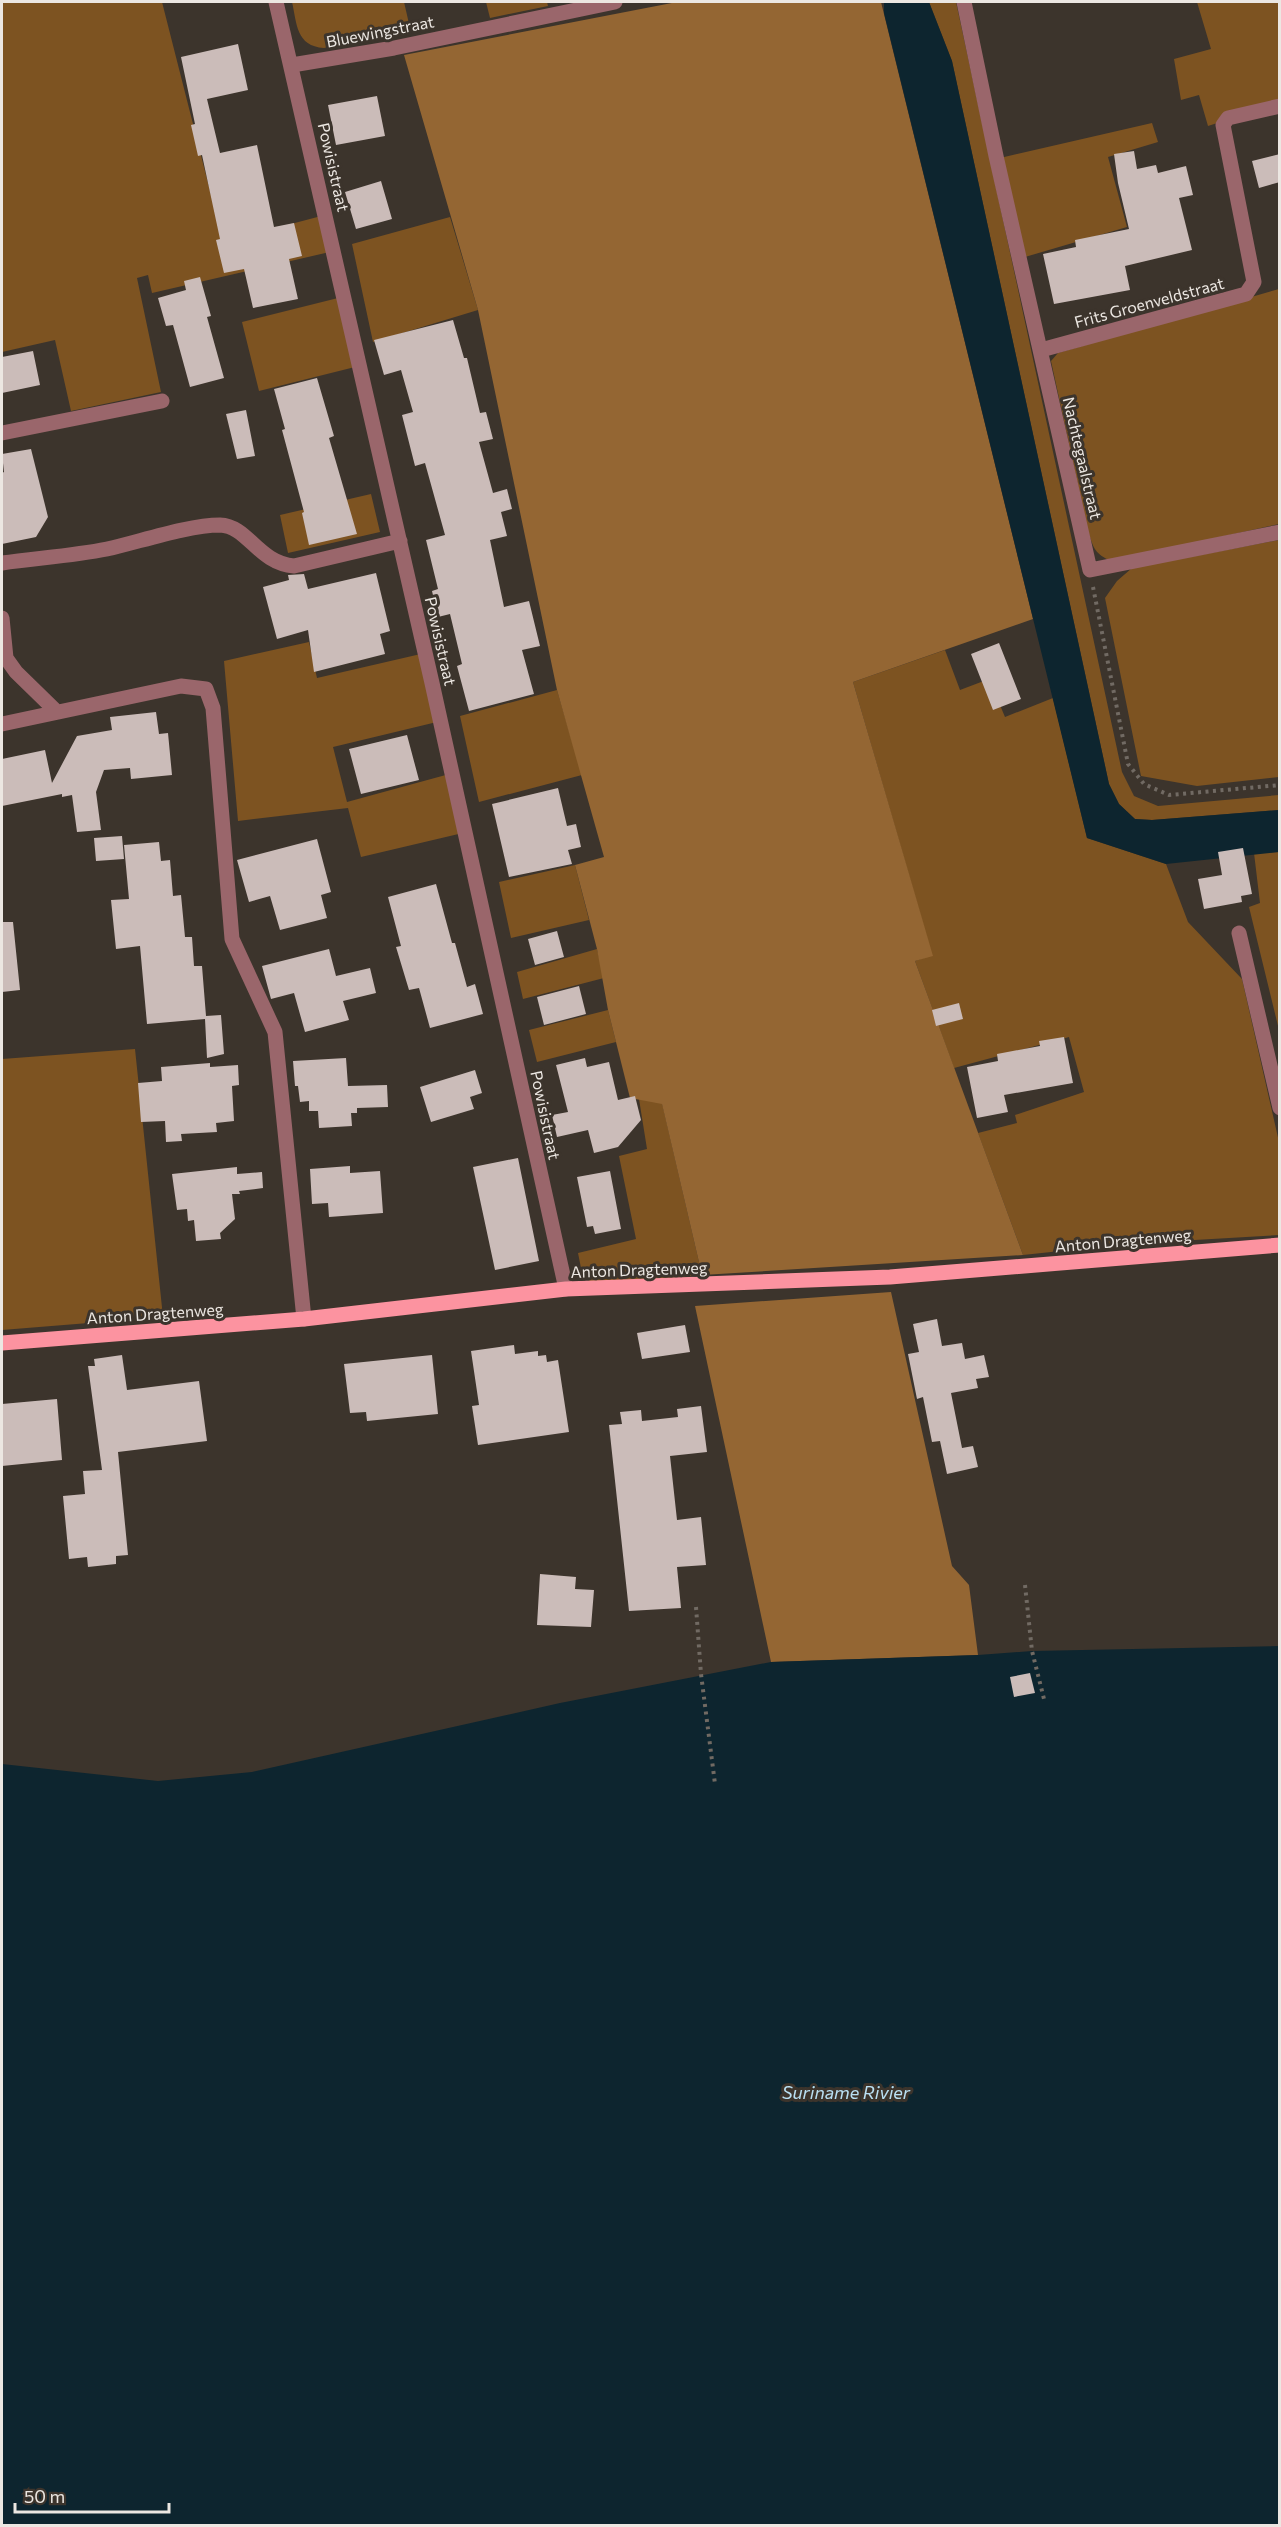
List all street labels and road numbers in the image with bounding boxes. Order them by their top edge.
street label: Bluewingstraat [324,11,436,51]
street label: Powisistraat [315,121,354,214]
street label: Frits Groenveldstraat [1072,273,1226,331]
street label: Nachtegaalstraat [1060,395,1106,521]
street label: Powisistraat [422,595,461,688]
street label: Powisistraat [527,1069,565,1162]
street label: Anton Dragtenweg [1054,1225,1192,1255]
street label: Anton Dragtenweg [570,1257,708,1281]
street label: Anton Dragtenweg [86,1299,224,1327]

